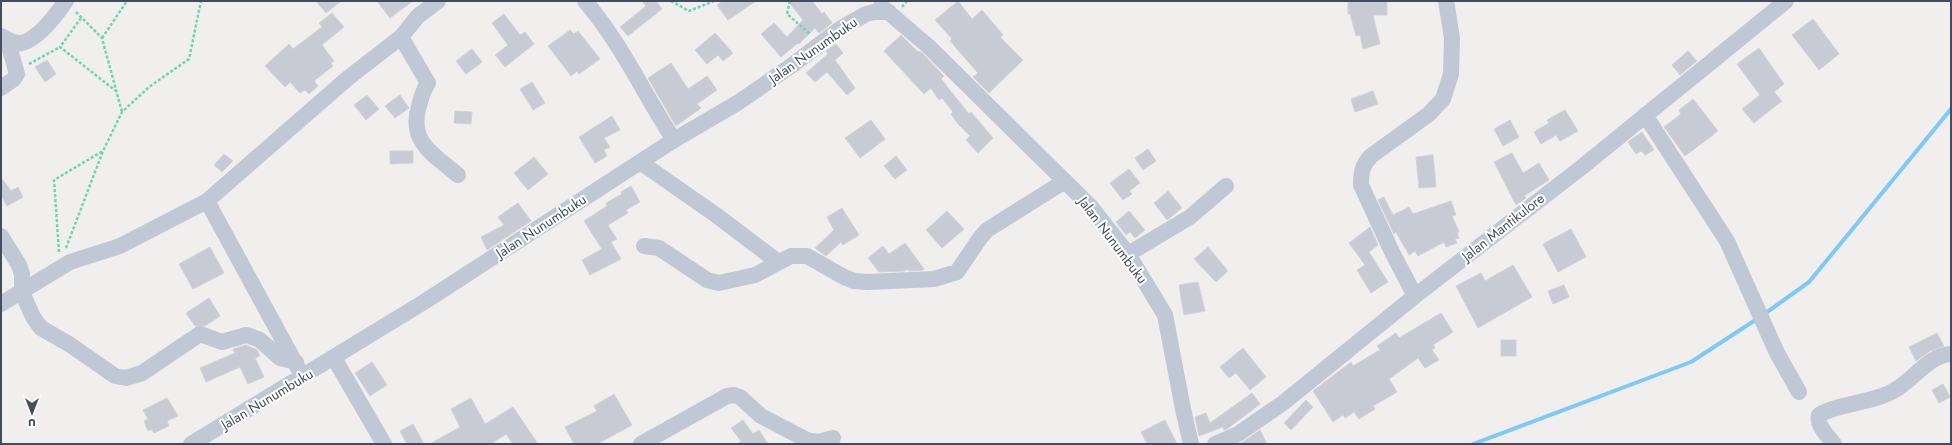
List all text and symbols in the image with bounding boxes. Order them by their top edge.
street label: Jalan Nunumbuku [763,12,861,89]
street label: Jalan Mantikulore [1456,188,1549,267]
street label: Jalan Nunumbuku [490,189,590,264]
street label: Jalan Nunumbuku [1072,191,1152,288]
street label: Jalan Nunumbuku [216,364,317,435]
north arrow [12,393,52,433]
text: U [28,415,36,431]

